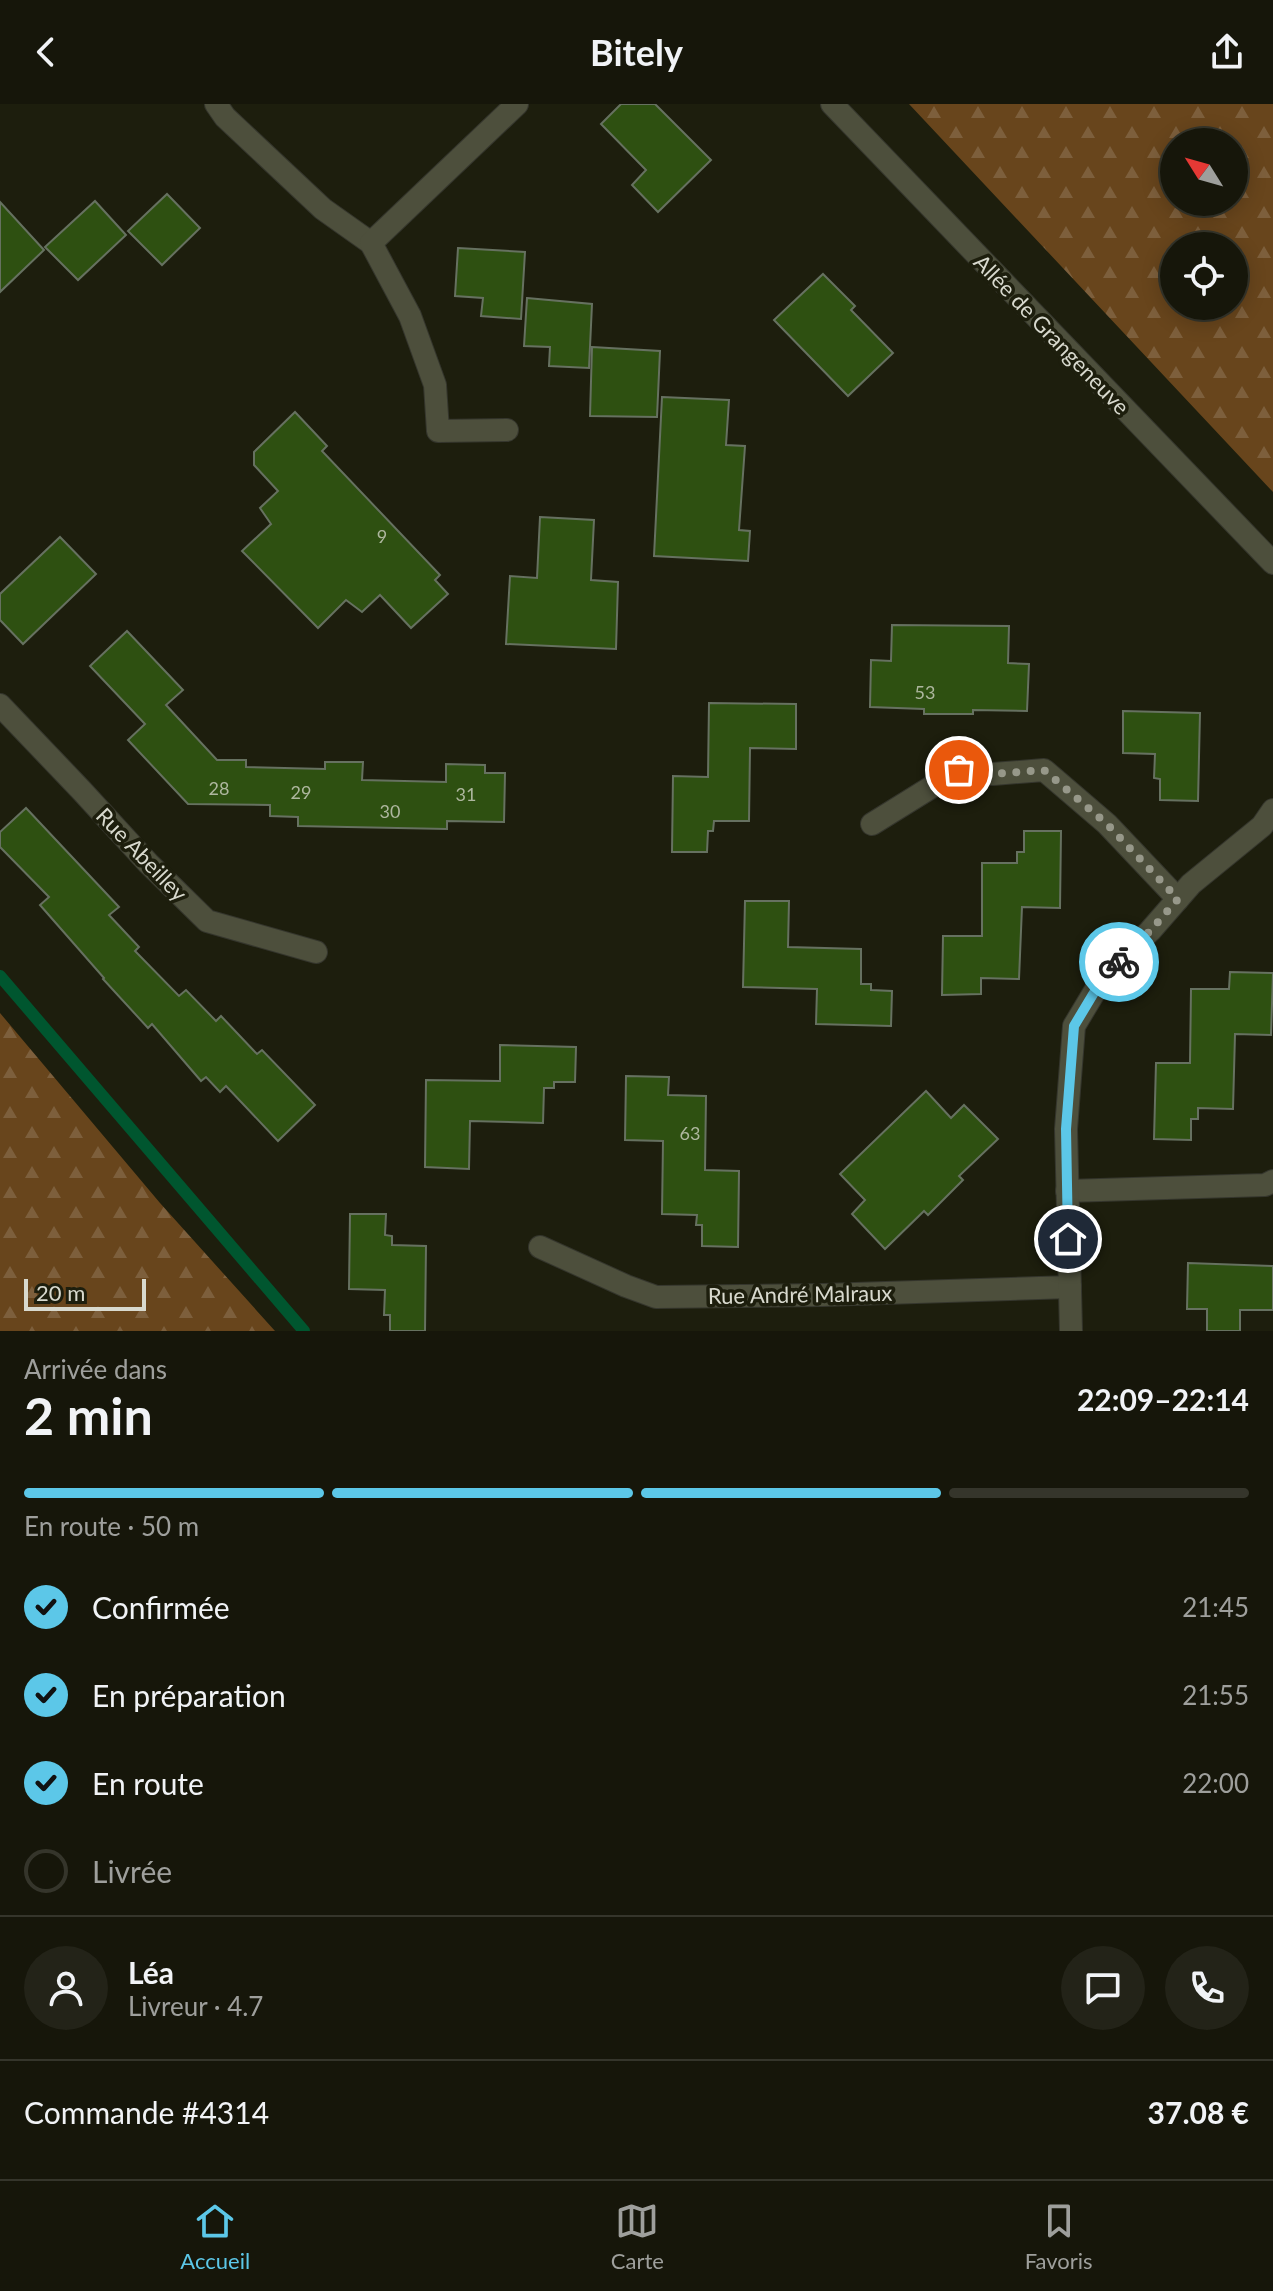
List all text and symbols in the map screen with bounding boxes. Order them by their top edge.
icon: back [24,30,68,74]
text: Bitely [590,30,683,74]
icon: share [1205,30,1249,74]
north arrow [1160,128,1248,216]
map controls [1160,128,1248,320]
button: locate [1160,232,1248,320]
street label: Allée de Grangeneuve [969,248,1135,420]
house number: 9 [377,525,387,547]
house number: 53 [915,681,935,703]
pin [925,736,993,804]
icon: bag [937,748,981,792]
house number: 28 [209,777,229,799]
house number: 29 [291,781,311,803]
house number: 31 [456,783,476,805]
house number: 30 [380,800,400,822]
street label: Rue Abeilley [91,802,194,907]
courier [1079,922,1159,1002]
icon: bike [1097,940,1141,984]
house number: 63 [680,1122,700,1144]
pin [1034,1205,1102,1273]
icon: home [1046,1217,1090,1261]
scale bar [24,1275,146,1311]
text: 20 m [36,1279,85,1306]
street label: Rue André Malraux [707,1279,893,1309]
text: Arrivée dans [24,1353,167,1385]
text: 22:09–22:14 [1077,1381,1249,1417]
text: 2 min [24,1384,153,1446]
text: En route · 50 m [24,1510,199,1542]
icon: check [24,1585,68,1629]
text: Confirmée [92,1589,230,1625]
text: 21:45 [1182,1591,1249,1623]
icon: check [24,1673,68,1717]
text: En préparation [92,1677,286,1713]
text: 21:55 [1182,1679,1249,1711]
icon: check [24,1761,68,1805]
text: En route [92,1765,204,1801]
text: 22:00 [1182,1767,1249,1799]
text: Livrée [92,1853,172,1889]
button: person [24,1946,108,2030]
button: chat [1061,1946,1145,2030]
button: phone [1165,1946,1249,2030]
text: Léa [128,1954,174,1990]
text: Livreur · 4.7 [128,1990,263,2022]
text: Commande #4314 [24,2094,269,2130]
text: 37.08 € [1148,2094,1249,2130]
tab: Accueil [180,2199,250,2274]
tab: Carte [611,2199,664,2274]
tab: Favoris [1025,2199,1093,2274]

